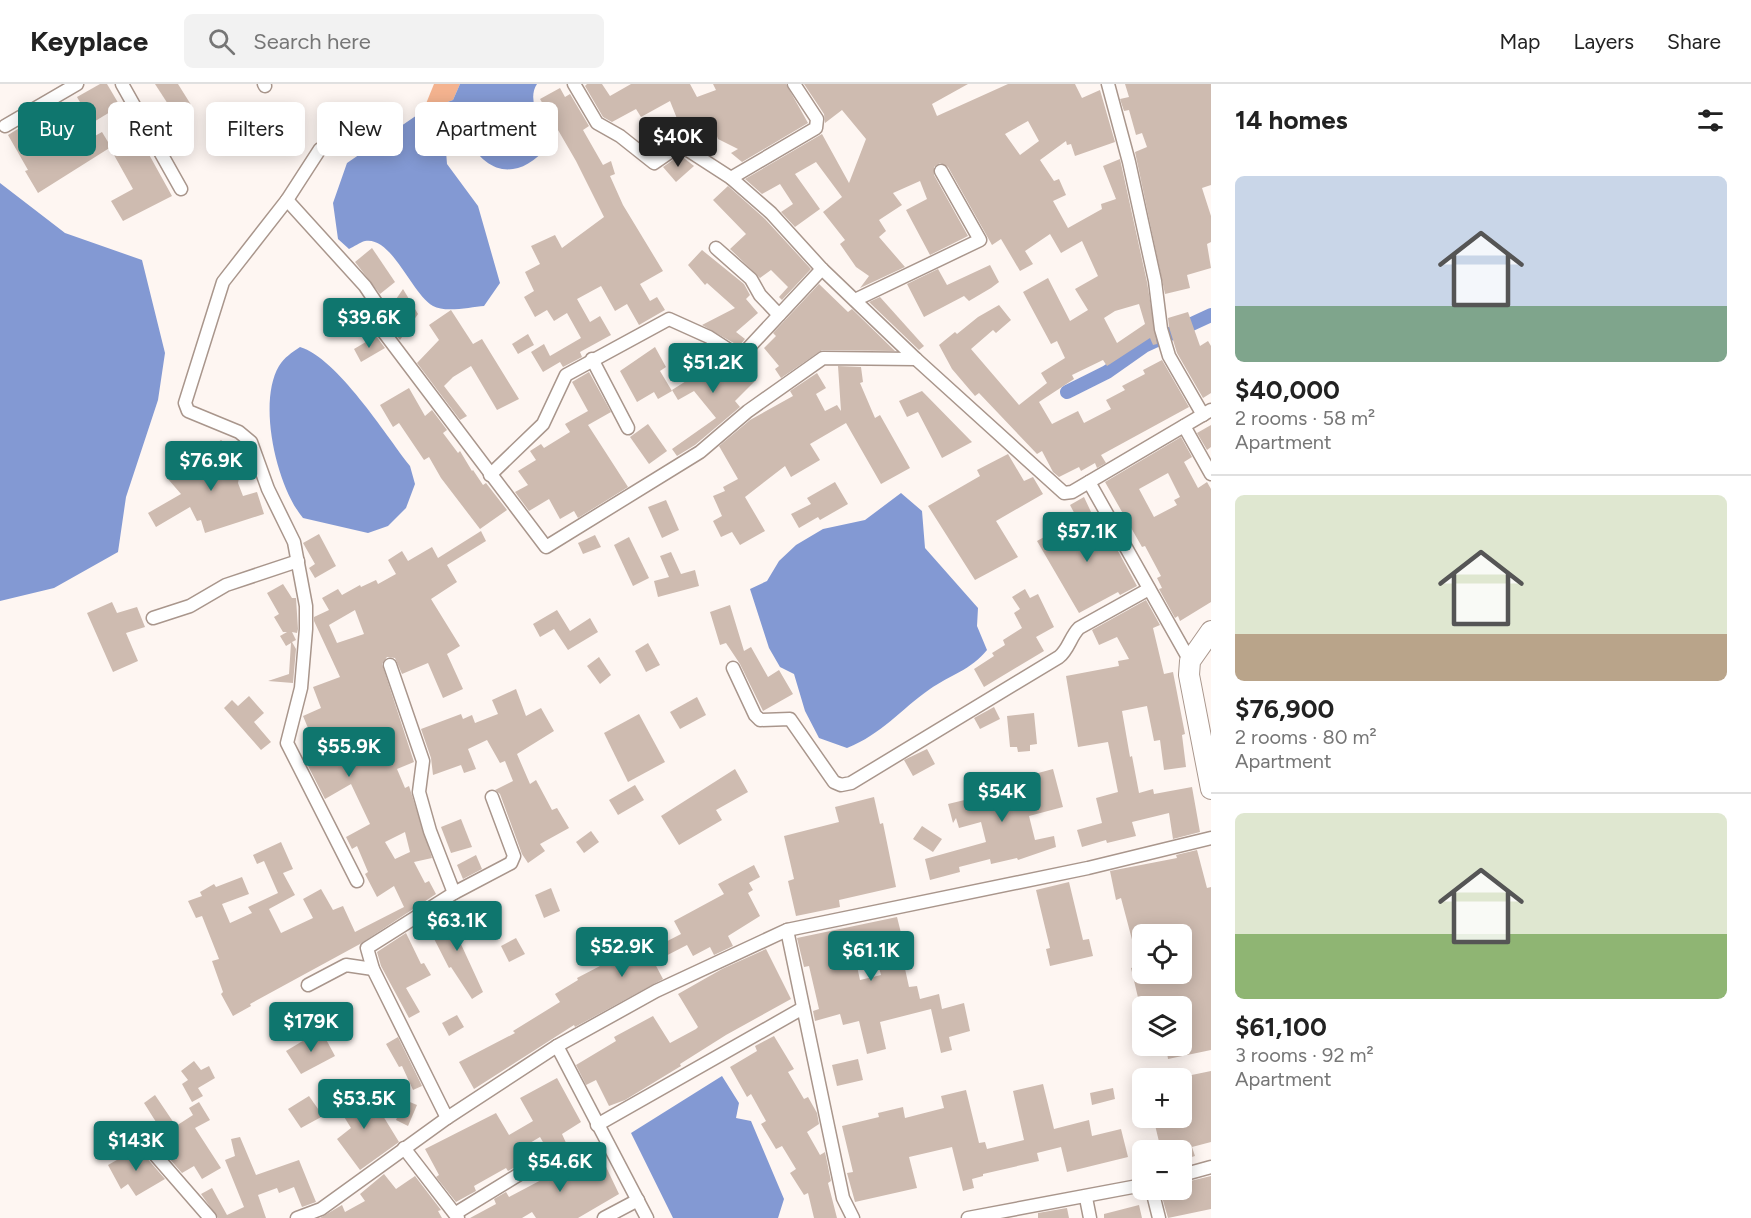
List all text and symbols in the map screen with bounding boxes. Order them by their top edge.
search box [184,14,604,68]
text: Keyplace [30,24,148,58]
icon: search [205,25,238,58]
text: Search here [253,28,371,55]
text: Map [1500,29,1540,54]
text: Layers [1573,29,1634,54]
text: Share [1667,29,1721,54]
chip: Buy [18,102,96,156]
chip: Rent [108,102,194,156]
chip: Filters [206,102,305,156]
chip: New [317,102,403,156]
chip: Apartment [415,102,558,156]
text: 14 homes [1235,104,1348,136]
icon: filters [1694,104,1727,137]
pin: $40K [642,117,714,168]
text: $40K [653,124,703,148]
icon: home [1427,215,1535,323]
pin: $39.6K [320,298,418,349]
text: $39.6K [337,305,401,329]
pin: $51.2K [664,343,762,394]
text: $51.2K [683,350,744,374]
text: $40,000 [1235,374,1340,406]
text: 2 rooms · 58 m² [1235,406,1375,430]
text: Apartment [1235,430,1332,454]
pin: $76.9K [162,441,260,492]
text: $76.9K [179,448,243,472]
pin: $57.1K [1038,512,1136,563]
text: $57.1K [1057,519,1117,543]
icon: home [1427,534,1535,642]
text: $76,900 [1235,693,1334,725]
text: 2 rooms · 80 m² [1235,725,1377,749]
pin: $55.9K [300,727,398,778]
text: $55.9K [317,734,381,758]
text: Apartment [1235,749,1332,773]
pin: $54K [966,772,1038,823]
text: $54K [978,779,1026,803]
icon: home [1427,852,1535,960]
pin: $63.1K [408,901,506,952]
text: $63.1K [427,908,487,932]
map controls [1132,924,1192,1200]
button: locate [1132,924,1192,984]
pin: $52.9K [573,927,671,978]
pin: $61.1K [822,931,920,982]
text: $52.9K [590,934,654,958]
text: $61.1K [842,938,900,962]
button: layers [1132,996,1192,1056]
pin: $179K [269,1002,353,1053]
text: $179K [283,1009,339,1033]
text: $61,100 [1235,1011,1327,1043]
text: 3 rooms · 92 m² [1235,1043,1374,1067]
text: Apartment [1235,1067,1332,1091]
button: + [1132,1068,1192,1128]
pin: $53.5K [315,1079,413,1130]
text: $53.5K [332,1086,396,1110]
pin: $143K [94,1121,178,1172]
text: $143K [108,1128,164,1152]
button: − [1132,1140,1192,1200]
pin: $54.6K [511,1142,609,1193]
text: $54.6K [527,1149,593,1173]

